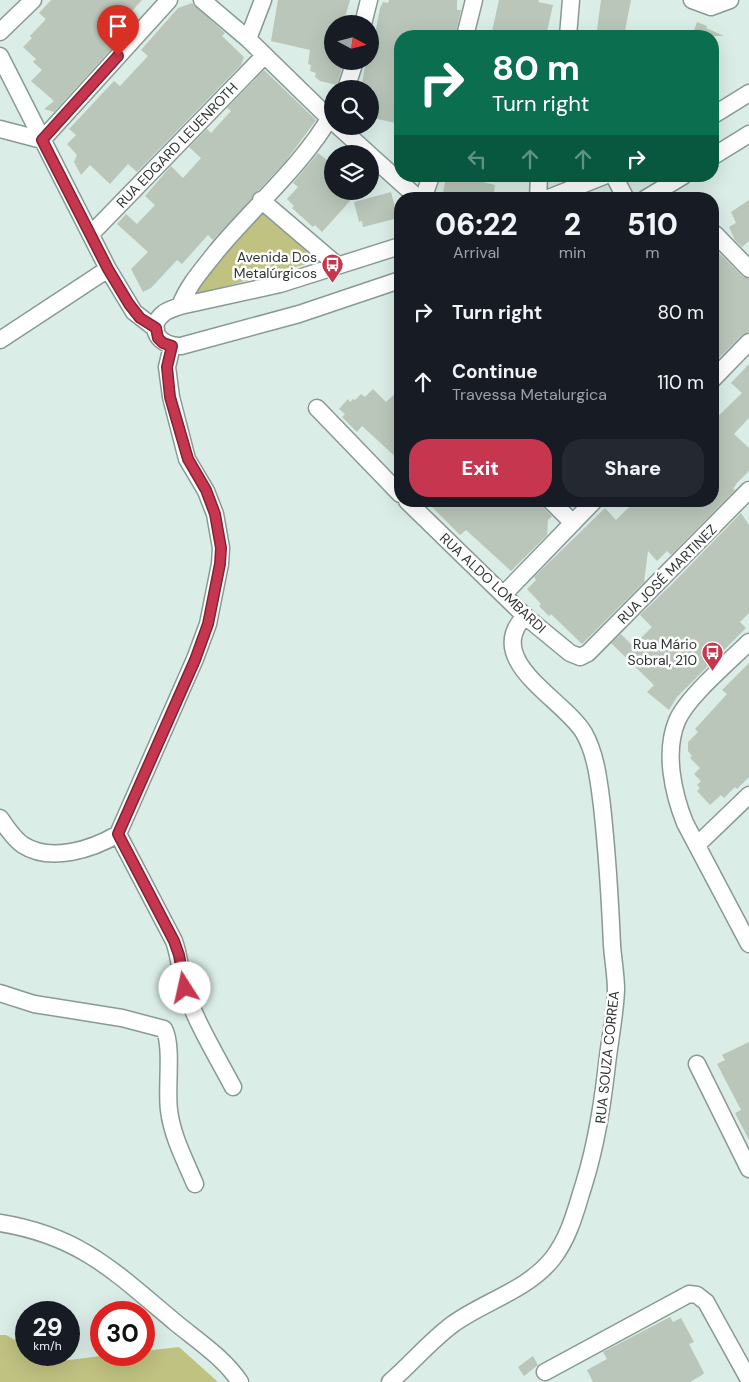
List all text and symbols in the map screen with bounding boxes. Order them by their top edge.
pin [97,5,139,56]
icon: arrive [104,12,132,40]
north arrow [324,15,379,70]
map controls [324,15,379,200]
text: 80 m [492,45,580,91]
icon: right [409,50,474,115]
street label: RUA EDGARD LEUENROTH [112,79,242,211]
button: search [324,80,379,135]
text: Turn right [492,89,589,118]
button: layers [324,145,379,200]
icon: left [463,145,491,173]
icon: ahead [516,145,544,173]
icon: ahead [569,145,597,173]
icon: right [622,145,650,173]
text: 06:22 [435,205,518,244]
text: 2 [564,205,581,244]
text: 510 [627,205,678,244]
text: Arrival [453,242,500,263]
text: min [559,242,586,263]
text: m [645,242,660,263]
place label: Avenida Dos Metalúrgicos [234,248,317,282]
bus stop icon: Avenida Dos Metalúrgicos [321,253,345,284]
icon: right [409,298,437,326]
text: Turn right [452,300,542,325]
text: 80 m [657,300,704,325]
text: Continue [452,359,538,384]
icon: ahead [409,368,437,396]
text: 110 m [657,370,704,395]
text: Travessa Metalurgica [452,384,607,405]
button: Exit [409,439,552,497]
button: Share [562,439,704,497]
street label: RUA JOSÉ MARTINEZ [613,520,721,628]
street label: RUA ALDO LOMBARDI [436,529,550,637]
place label: Rua Mário Sobral, 210 [628,635,697,669]
bus stop icon: Rua Mário Sobral, 210 [701,640,725,671]
position arrow [158,961,210,1013]
street label: RUA SOUZA CORREA [591,990,623,1124]
speed limit sign: 30 [90,1301,155,1366]
text: 29 [32,1311,63,1344]
text: km/h [33,1338,62,1354]

